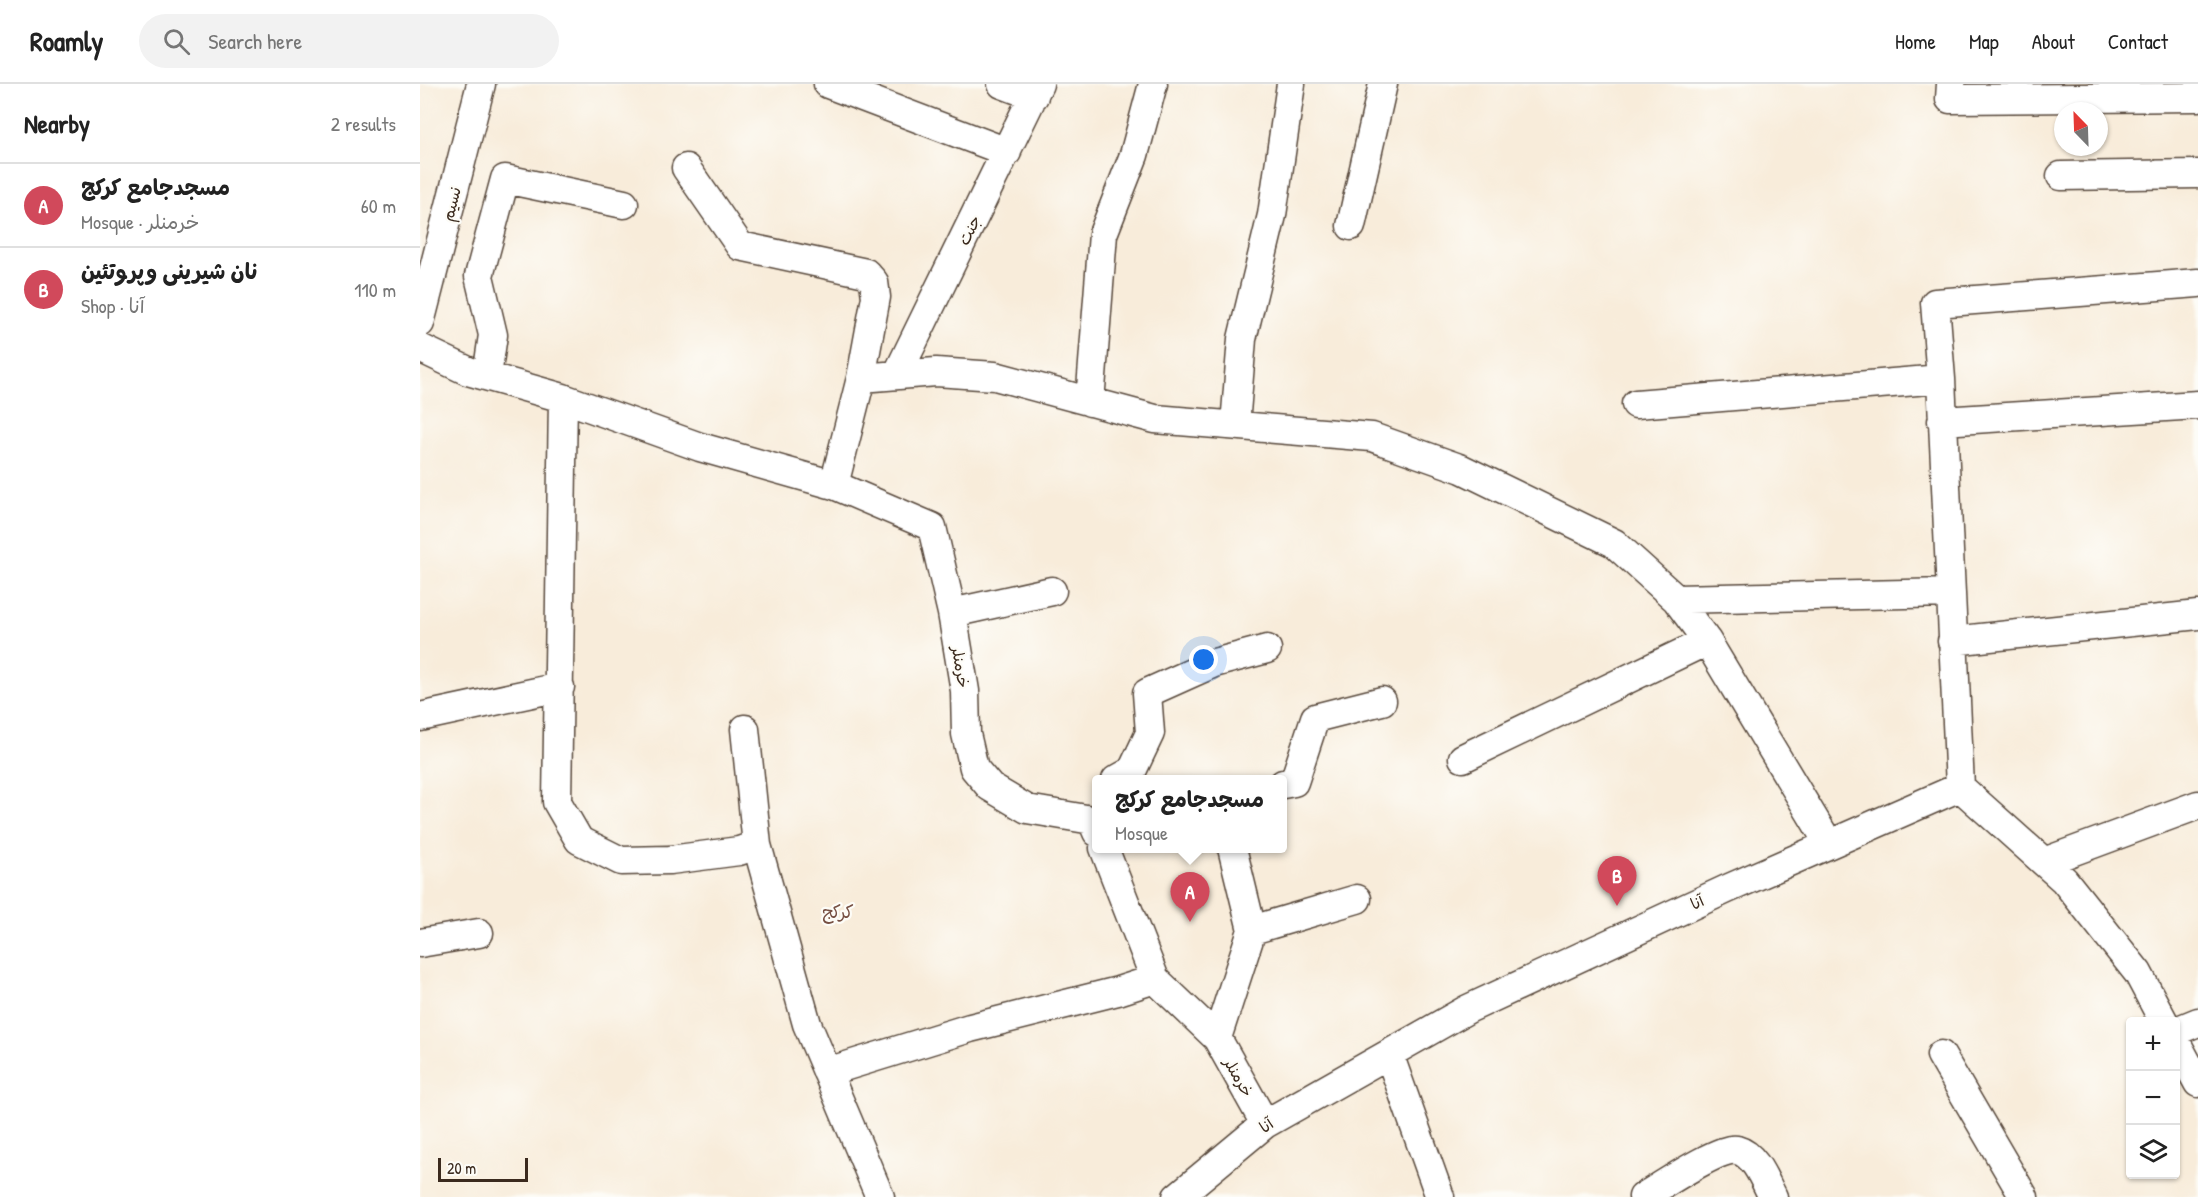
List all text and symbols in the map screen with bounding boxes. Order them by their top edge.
search box [139,14,559,68]
text: Roamly [30,22,103,60]
icon: search [160,25,193,58]
text: Search here [208,26,302,56]
text: Home [1895,27,1936,56]
text: Map [1969,27,1999,56]
text: About [2032,27,2075,56]
text: Contact [2108,27,2168,56]
north arrow [2054,102,2108,156]
text: Nearby [24,106,90,141]
text: 2 results [331,110,396,137]
text: مسجدجامع کرکج [81,172,230,202]
street label: نسیم [436,184,468,224]
text: A [39,192,48,219]
text: 60 m [361,192,396,219]
text: Mosque · خرمنلر [81,208,199,235]
street label: جنت [952,211,986,249]
text: نان شیرینی وپروتئین [81,256,257,286]
text: B [38,276,49,303]
text: 110 m [354,276,396,303]
text: Shop · آنا [81,292,145,319]
street label: خرمنلر [947,643,975,689]
your location [1189,645,1218,674]
popup [1092,775,1287,853]
text: مسجدجامع کرکج [1115,784,1264,814]
text: Mosque [1115,819,1168,846]
pin: B [1598,856,1636,906]
pin: A [1170,872,1210,922]
street label: آنا [1686,889,1708,915]
district label: کرکج [822,899,854,924]
map controls [2126,1017,2180,1179]
button: + [2126,1017,2180,1071]
street label: خرمنلر [1218,1052,1259,1101]
button: − [2126,1071,2180,1125]
street label: آنا [1254,1112,1278,1138]
button: layers [2126,1125,2180,1179]
scale bar [438,1155,528,1182]
text: 20 m [447,1157,476,1179]

